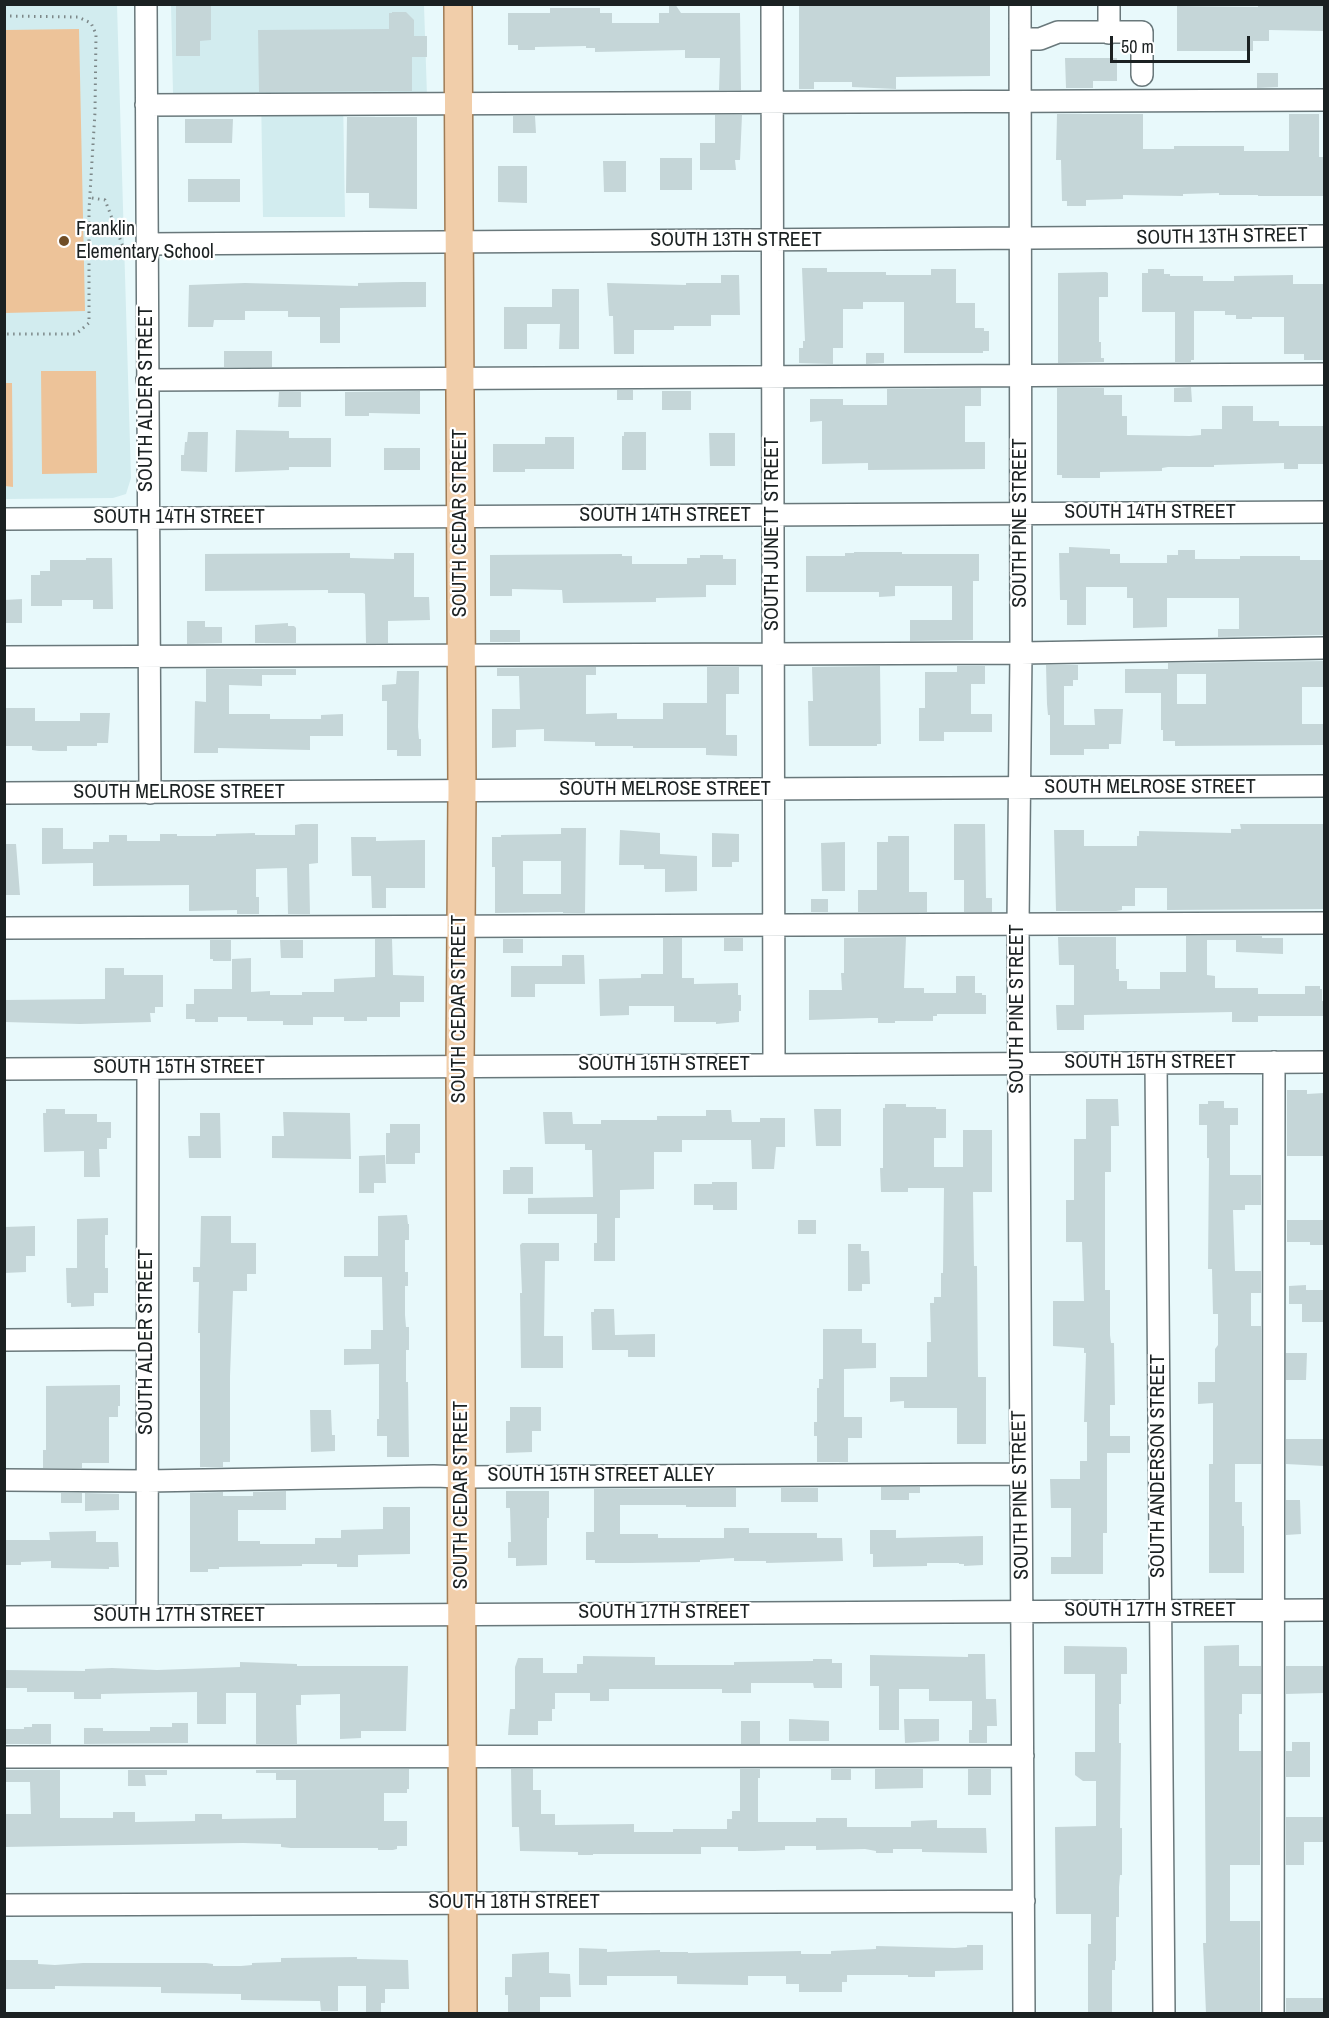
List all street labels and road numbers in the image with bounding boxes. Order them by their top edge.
street label: SOUTH 13TH STREET [1136,224,1308,250]
street label: SOUTH 13TH STREET [650,229,822,253]
street label: SOUTH ALDER STREET [135,306,159,492]
street label: SOUTH CEDAR STREET [449,429,473,617]
street label: SOUTH JUNETT STREET [761,437,785,631]
street label: SOUTH PINE STREET [1009,438,1033,608]
street label: SOUTH 14TH STREET [1064,501,1236,525]
street label: SOUTH 14TH STREET [579,504,751,528]
street label: SOUTH 14TH STREET [93,506,265,530]
street label: SOUTH MELROSE STREET [1044,776,1256,800]
street label: SOUTH MELROSE STREET [559,778,771,802]
street label: SOUTH MELROSE STREET [73,781,285,805]
street label: SOUTH CEDAR STREET [448,915,472,1103]
street label: SOUTH PINE STREET [1006,924,1030,1094]
street label: SOUTH 15TH STREET [1064,1051,1236,1075]
street label: SOUTH 15TH STREET [578,1053,750,1077]
street label: SOUTH 15TH STREET [93,1056,265,1080]
street label: SOUTH ALDER STREET [135,1249,159,1435]
street label: SOUTH ANDERSON STREET [1147,1354,1171,1578]
street label: SOUTH CEDAR STREET [450,1401,474,1589]
street label: SOUTH PINE STREET [1008,1410,1034,1580]
street label: SOUTH 15TH STREET ALLEY [488,1464,714,1488]
street label: SOUTH 17TH STREET [1064,1599,1236,1623]
street label: SOUTH 17TH STREET [578,1601,750,1625]
street label: SOUTH 17TH STREET [93,1604,265,1628]
street label: SOUTH 18TH STREET [428,1891,600,1915]

